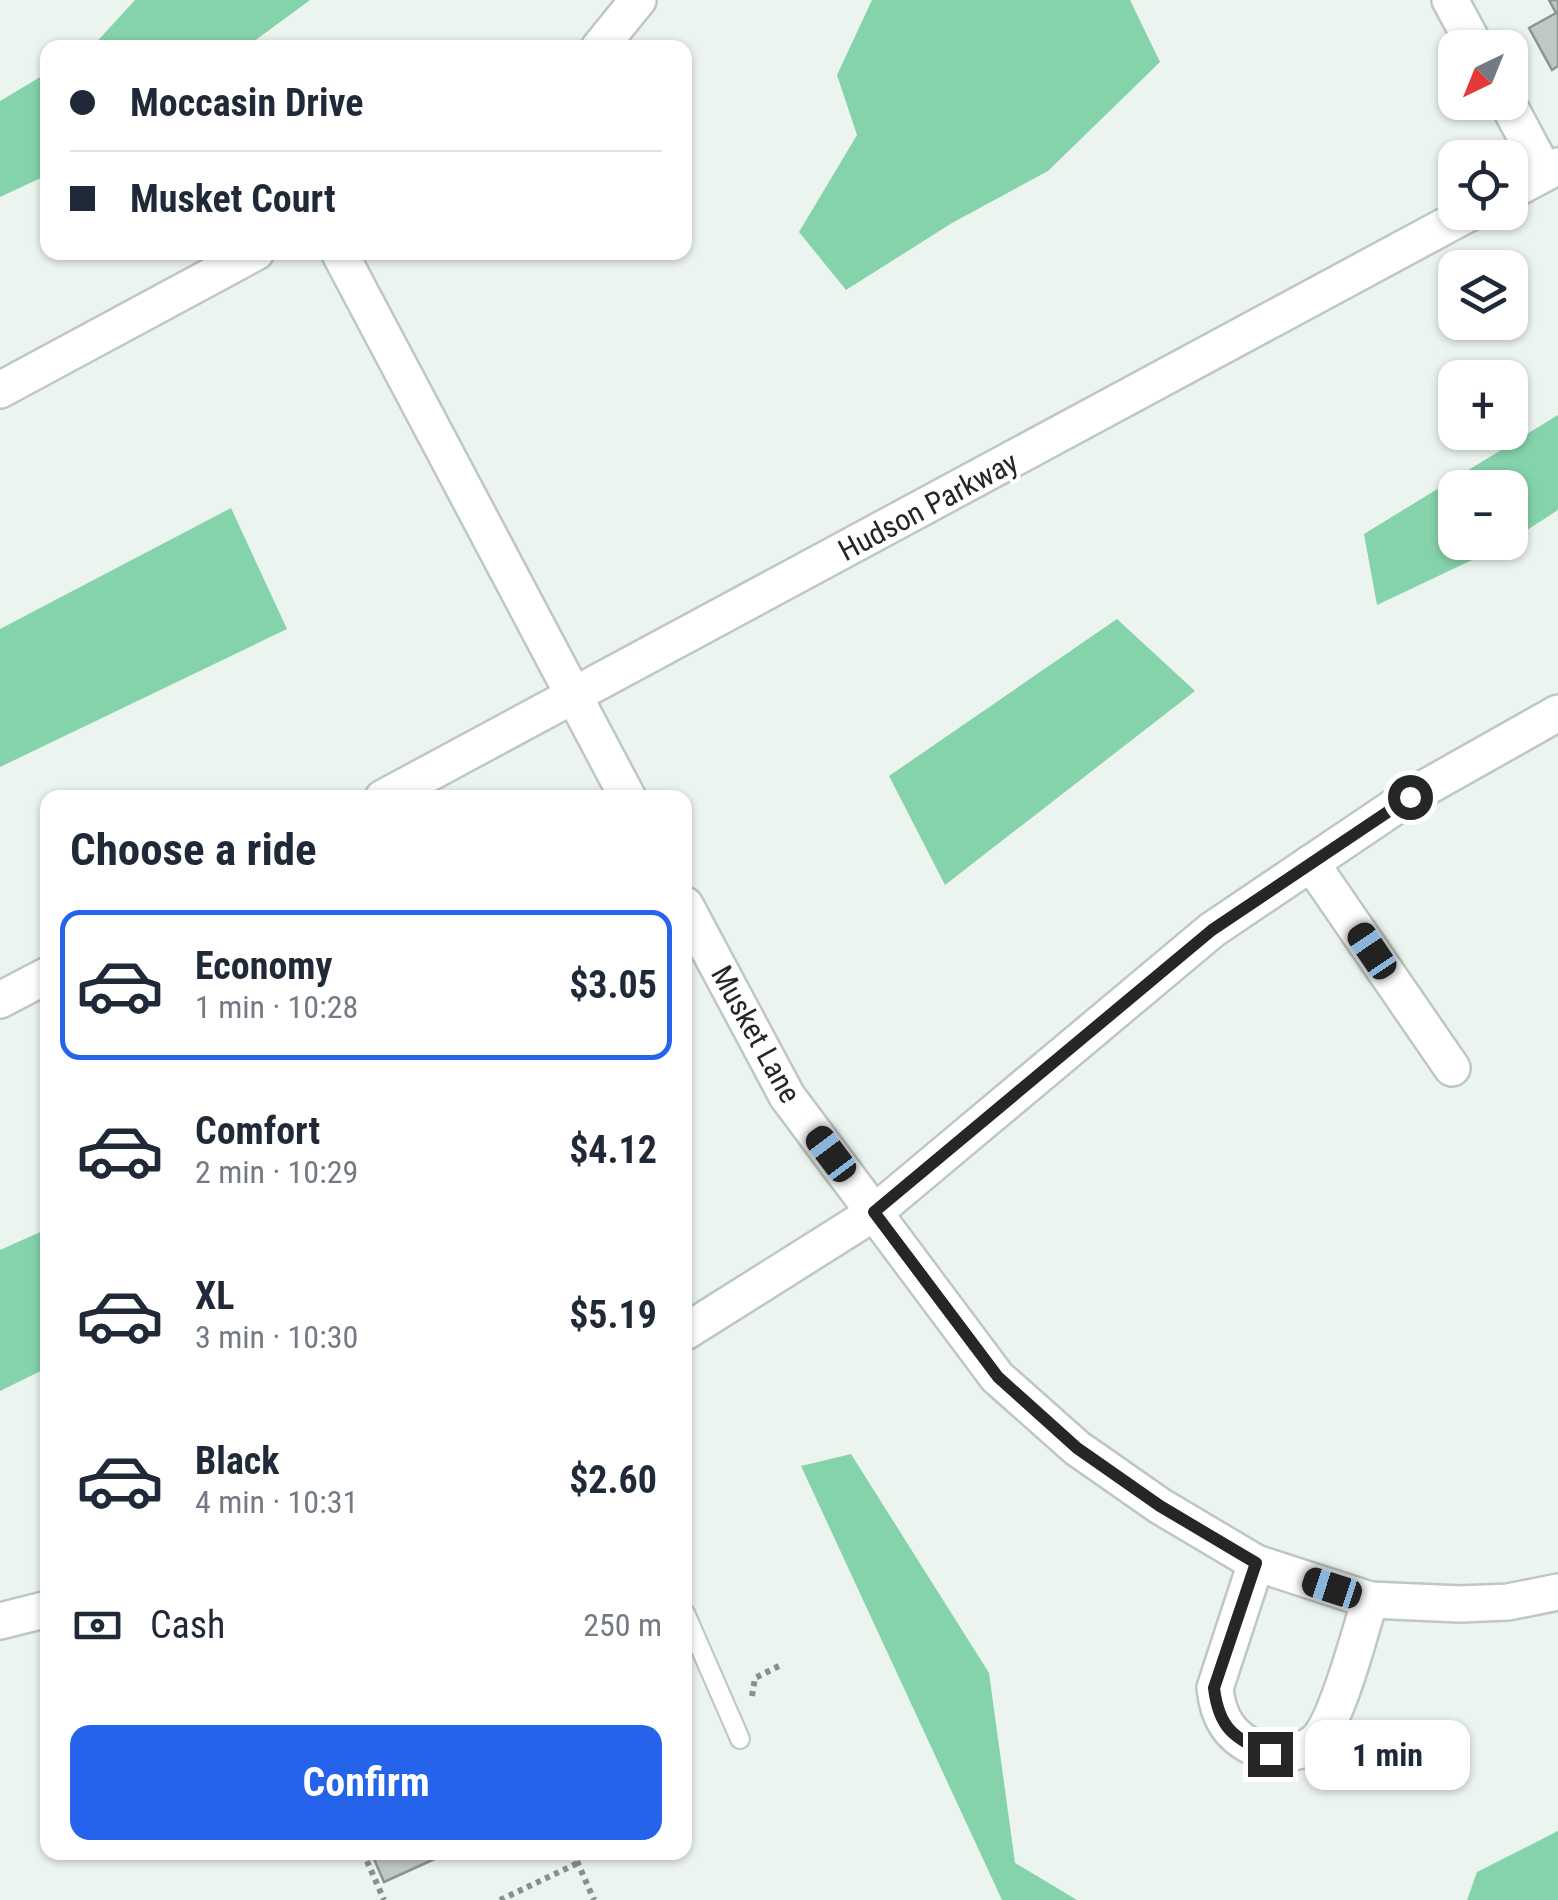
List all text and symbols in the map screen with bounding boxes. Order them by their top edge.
north arrow [1438,30,1528,120]
map controls [1438,30,1528,560]
text: Moccasin Drive [130,81,364,125]
button: locate [1438,140,1528,230]
text: Musket Court [130,177,336,221]
button: layers [1438,250,1528,340]
button: + [1438,360,1528,450]
street label: Hudson Parkway [832,444,1024,568]
button: − [1438,470,1528,560]
route start [1388,775,1433,820]
text: Choose a ride [70,823,317,876]
car [1343,918,1401,984]
icon: car [75,940,165,1030]
text: Economy [195,944,332,988]
street label: Musket Lane [704,959,808,1109]
text: $3.05 [569,963,657,1007]
text: 1 min · 10:28 [195,988,358,1026]
icon: car [75,1105,165,1195]
text: Comfort [195,1109,320,1153]
car [801,1121,861,1187]
text: $4.12 [569,1128,657,1172]
text: 2 min · 10:29 [195,1153,358,1191]
icon: car [75,1270,165,1360]
text: XL [195,1274,234,1318]
text: $5.19 [569,1293,657,1337]
text: 3 min · 10:30 [195,1318,358,1356]
icon: car [75,1435,165,1525]
text: Black [195,1439,279,1483]
text: $2.60 [569,1458,657,1502]
text: 4 min · 10:31 [195,1483,358,1521]
car [1299,1564,1365,1612]
icon: cash [70,1598,125,1653]
text: Cash [150,1603,225,1647]
text: 250 m [583,1606,662,1644]
callout: 1 min [1305,1719,1470,1789]
button: Confirm [70,1725,662,1840]
route end [1248,1732,1293,1777]
text: 1 min [1352,1736,1423,1774]

